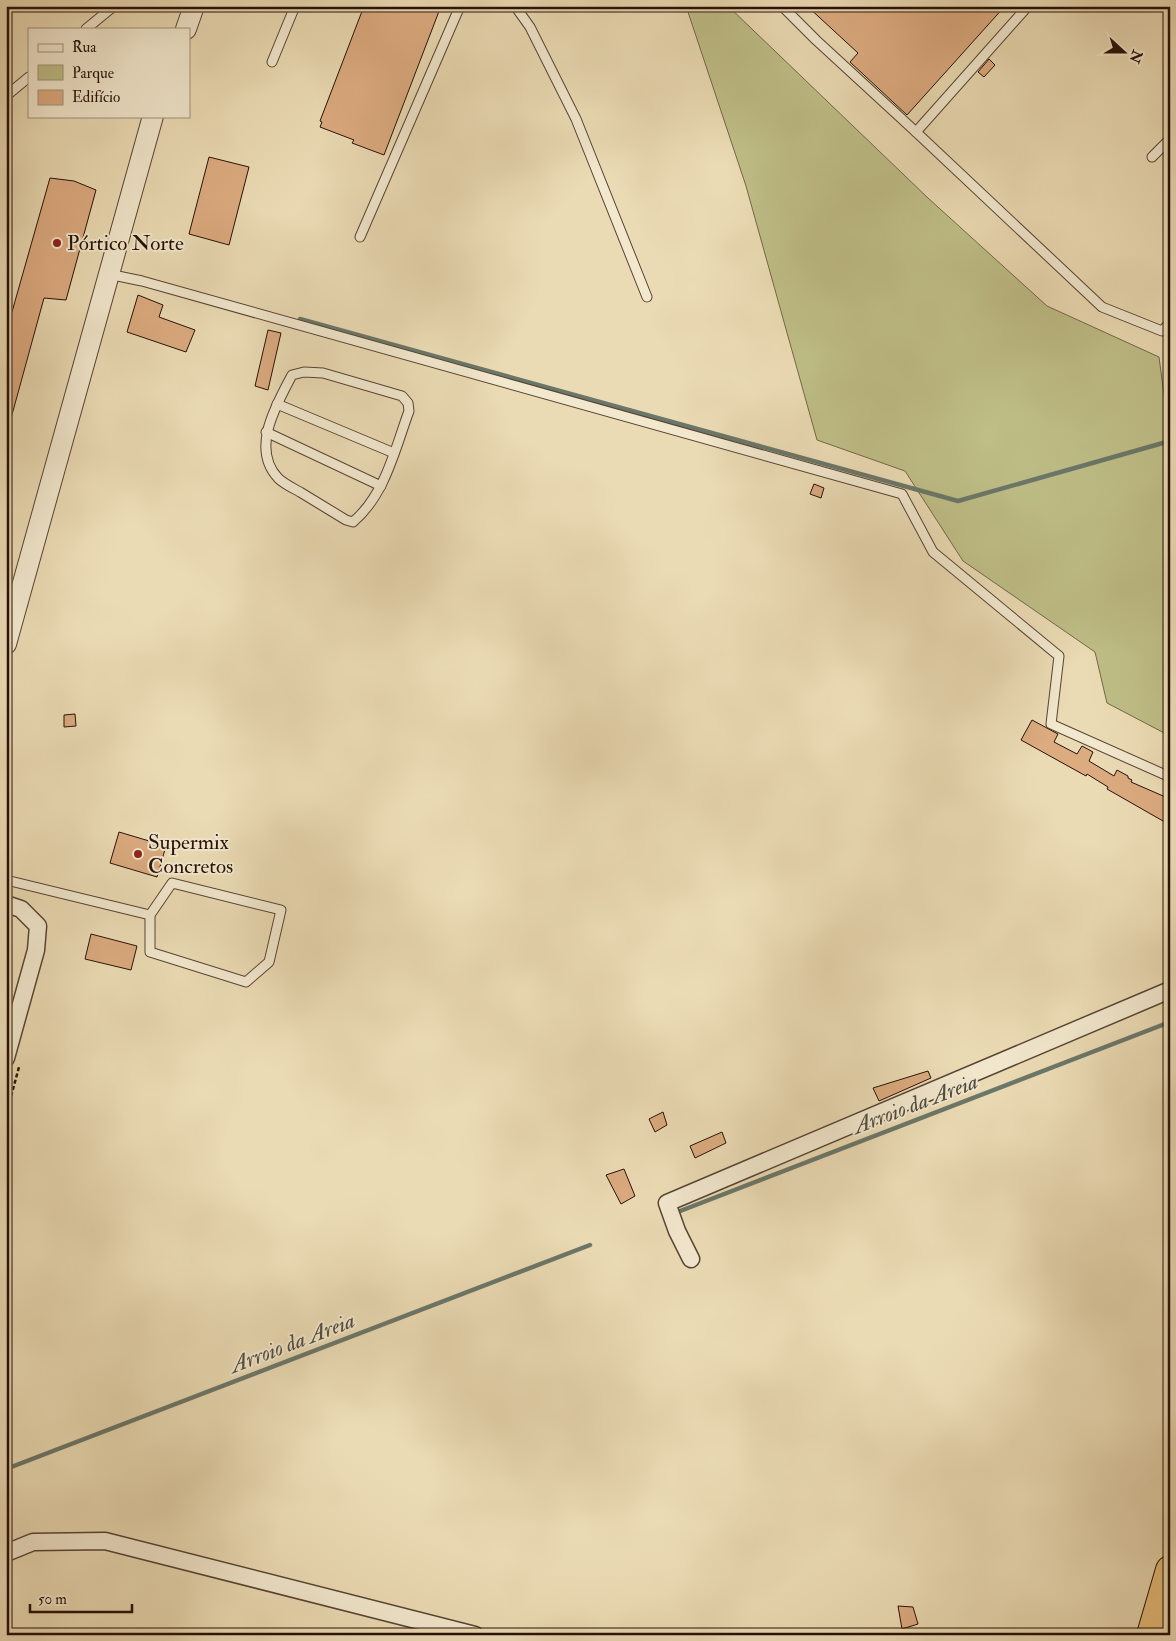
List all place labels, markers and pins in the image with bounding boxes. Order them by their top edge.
place label: Pórtico Norte [67,230,184,257]
marker: Pórtico Norte [51,237,63,249]
place label: Supermix Concretos [148,829,233,880]
marker: Supermix Concretos [132,848,144,860]

